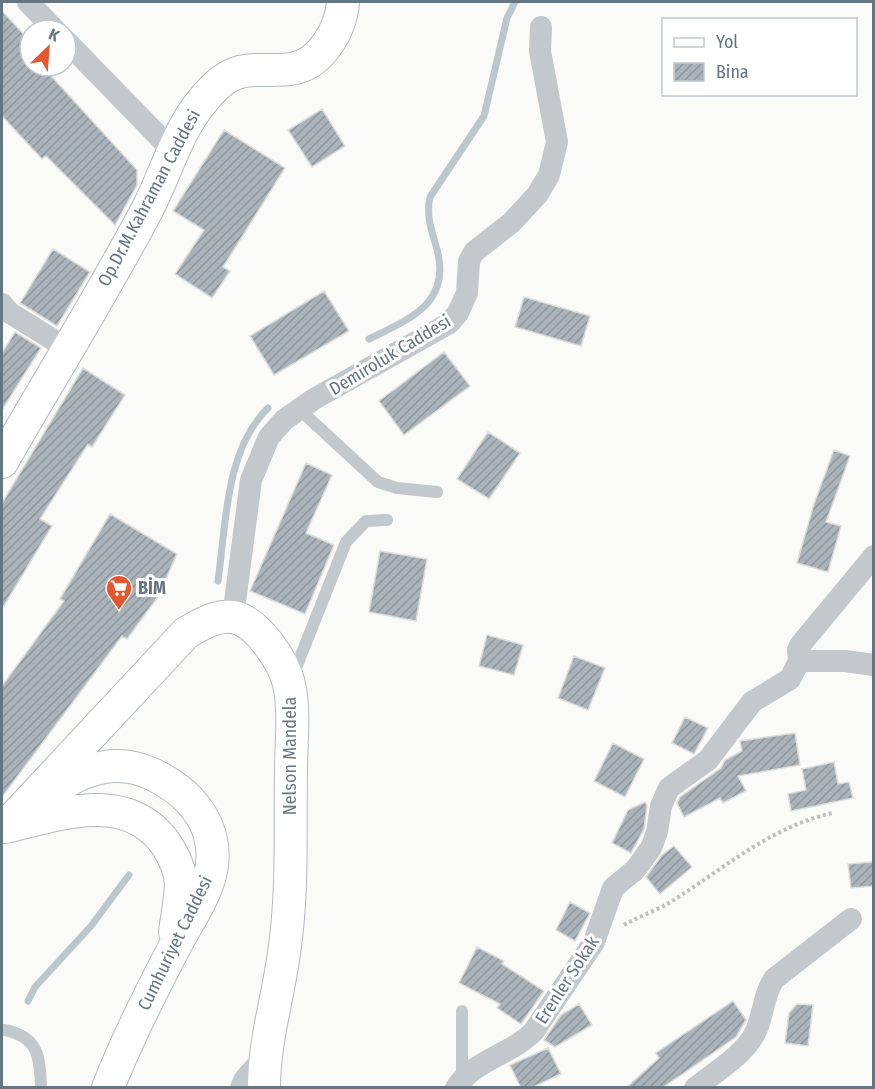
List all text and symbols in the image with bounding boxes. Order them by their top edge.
north arrow [18,18,78,78]
legend [662,18,857,96]
text: K [46,24,63,46]
text: Yol [716,31,738,53]
text: Bina [716,61,749,83]
street label: Op.Dr.M.Kahraman Caddesi [93,106,205,290]
street label: Demiroluk Caddesi [325,310,455,400]
supermarket icon: BİM [104,573,134,611]
place label: BİM [138,577,166,599]
street label: Nelson Mandela [279,697,301,815]
street label: Cumhuriyet Caddesi [133,872,217,1014]
street label: Erenler Sokak [530,931,604,1028]

